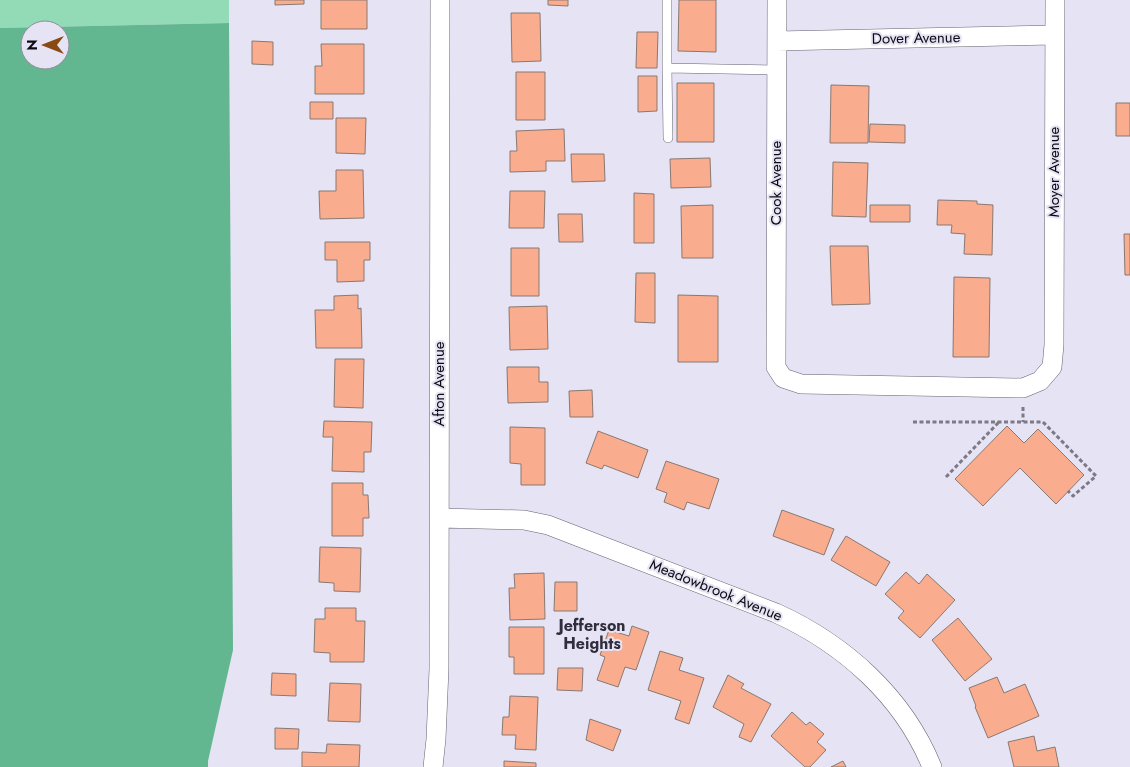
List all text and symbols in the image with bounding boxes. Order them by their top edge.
north arrow [20,20,70,70]
street label: Dover Avenue [871,26,961,50]
text: N [22,39,42,51]
street label: Moyer Avenue [1043,126,1065,217]
street label: Cook Avenue [765,140,787,225]
street label: Afton Avenue [428,341,450,427]
street label: Meadowbrook Avenue [646,553,786,627]
district label: Jefferson Heights [555,614,626,655]

